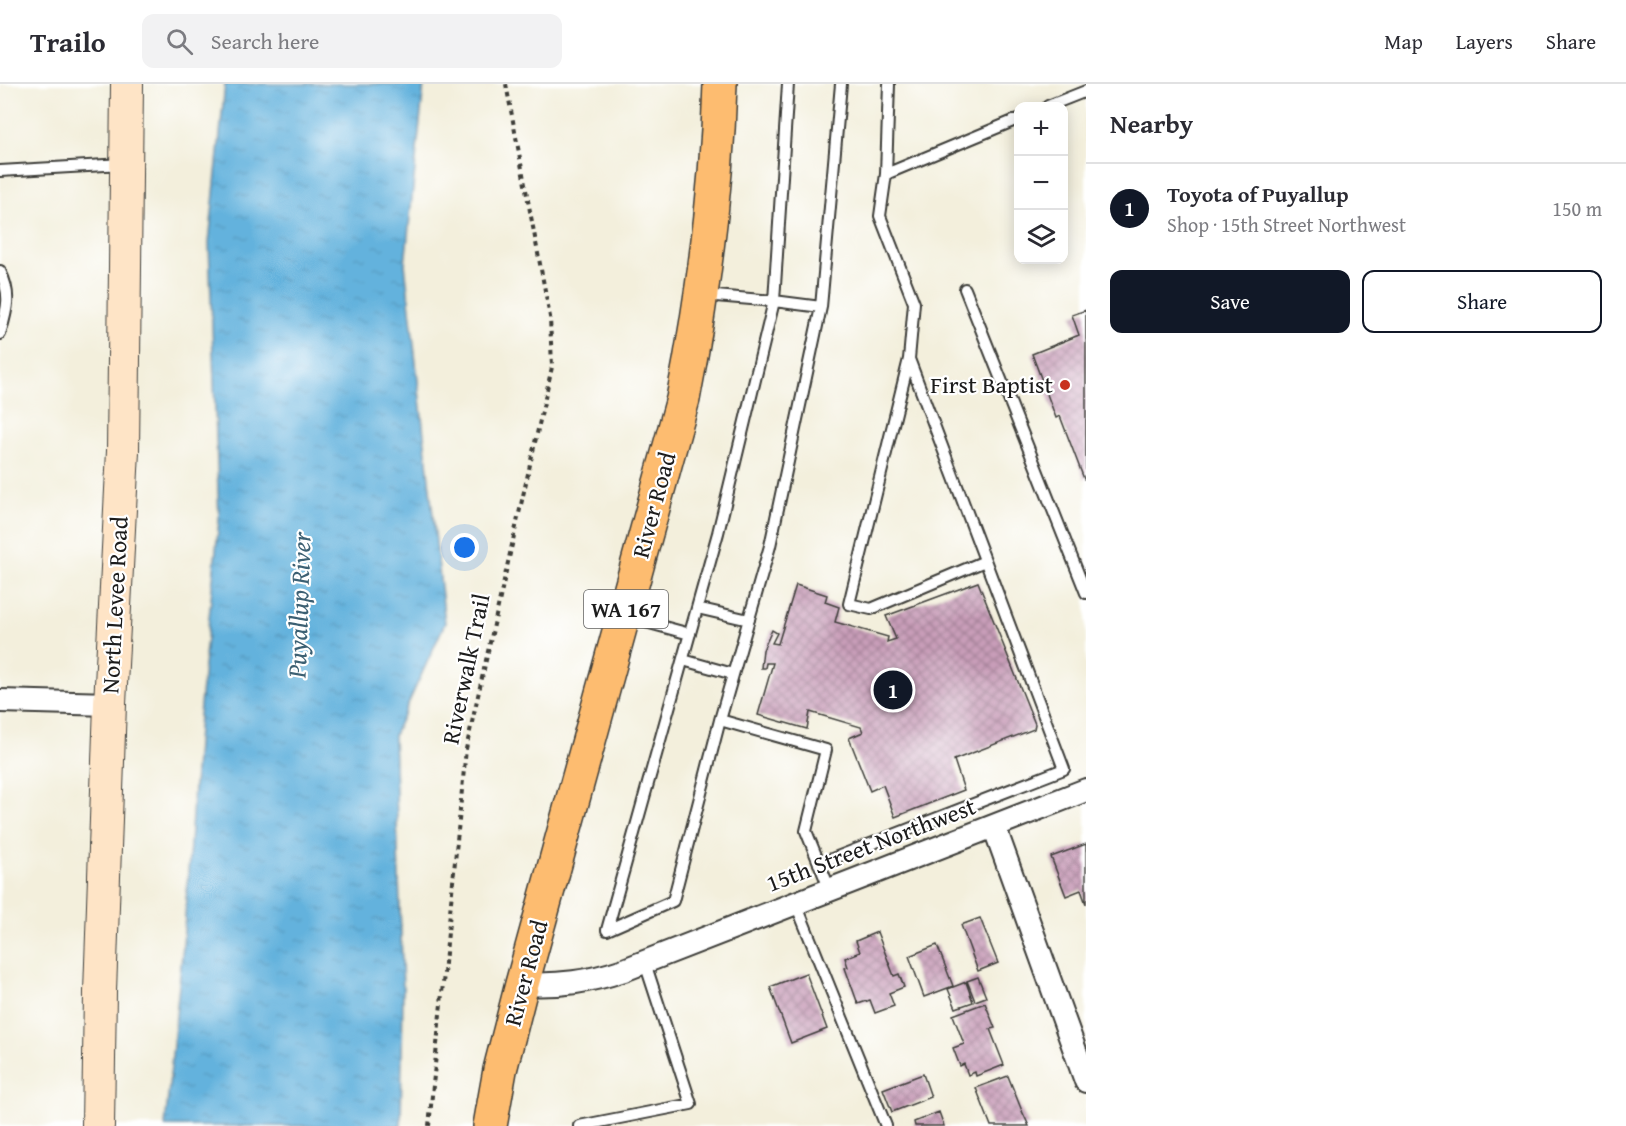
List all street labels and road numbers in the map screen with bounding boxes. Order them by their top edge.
street label: River Road [623,448,685,562]
street label: North Levee Road [92,515,137,694]
street label: Riverwalk Trail [432,590,499,747]
road number: WA 167 [584,590,668,628]
street label: 15th Street Northwest [761,788,981,901]
street label: River Road [495,916,557,1030]

